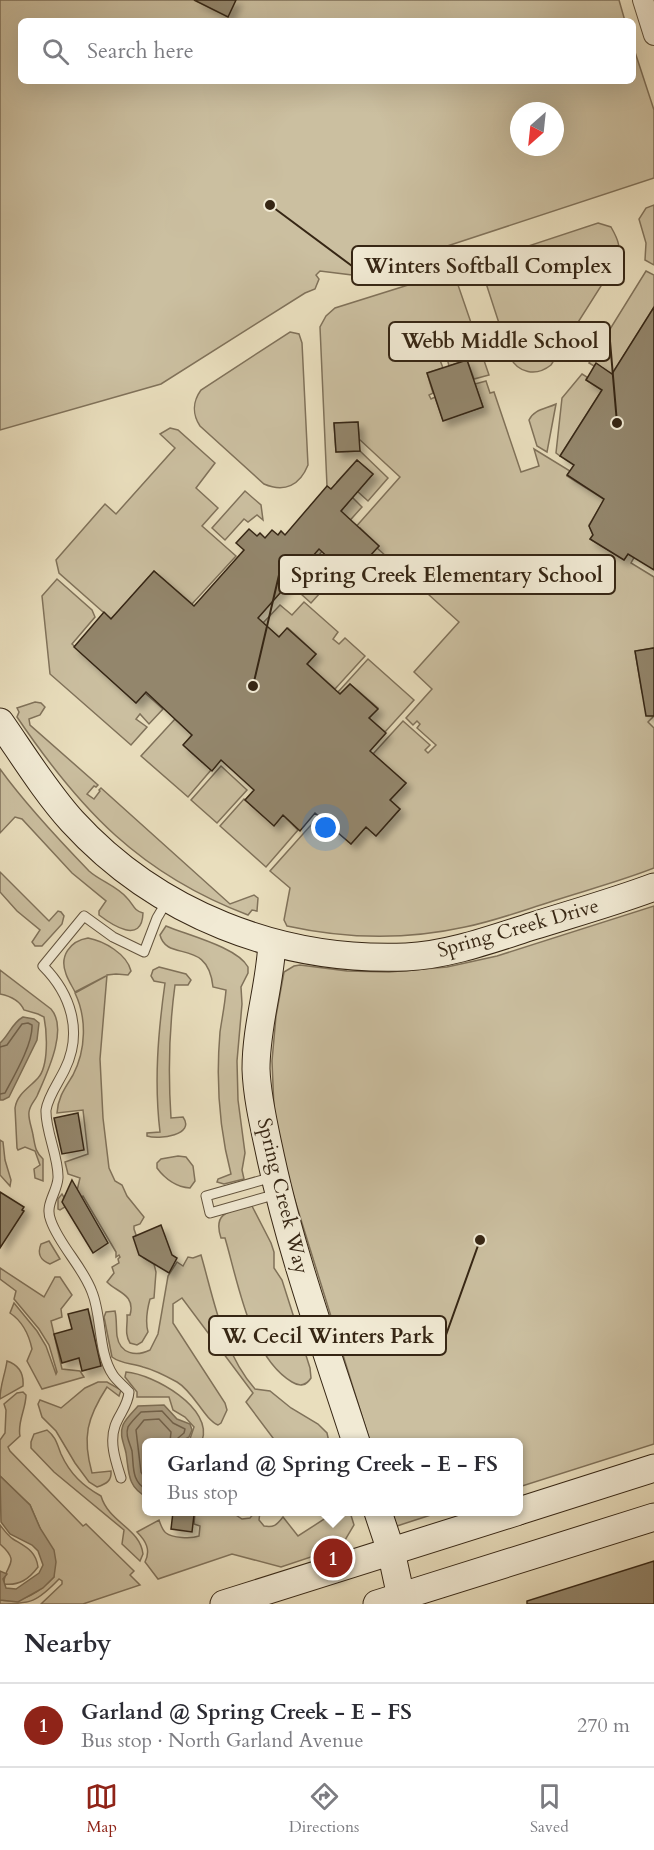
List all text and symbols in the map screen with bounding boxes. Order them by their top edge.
search box [18,18,636,84]
icon: search [39,35,72,68]
text: Search here [87,36,194,66]
north arrow [510,102,564,156]
callout: Winters Softball Complex [352,246,624,285]
text: Winters Softball Complex [363,252,613,281]
callout: Webb Middle School [389,322,610,361]
text: Webb Middle School [400,327,599,356]
callout: Spring Creek Elementary School [279,555,615,594]
text: Spring Creek Elementary School [291,561,603,590]
your location [311,813,340,842]
street label: Spring Creek Drive [434,892,602,964]
street label: Spring Creek Way [251,1115,316,1277]
callout: W. Cecil Winters Park [209,1316,446,1355]
text: W. Cecil Winters Park [221,1322,434,1351]
popup [142,1438,523,1516]
text: Garland @ Spring Creek - E - FS [167,1449,498,1479]
text: Bus stop [167,1479,238,1506]
pin: 1 [314,1536,352,1580]
text: Nearby [24,1626,112,1661]
text: Garland @ Spring Creek - E - FS [81,1697,412,1727]
text: 1 [38,1712,49,1739]
text: 270 m [577,1712,630,1739]
text: Bus stop · North Garland Avenue [81,1727,363,1754]
tab: Map [85,1780,118,1838]
tab: Directions [289,1780,359,1838]
tab: Saved [530,1780,569,1838]

